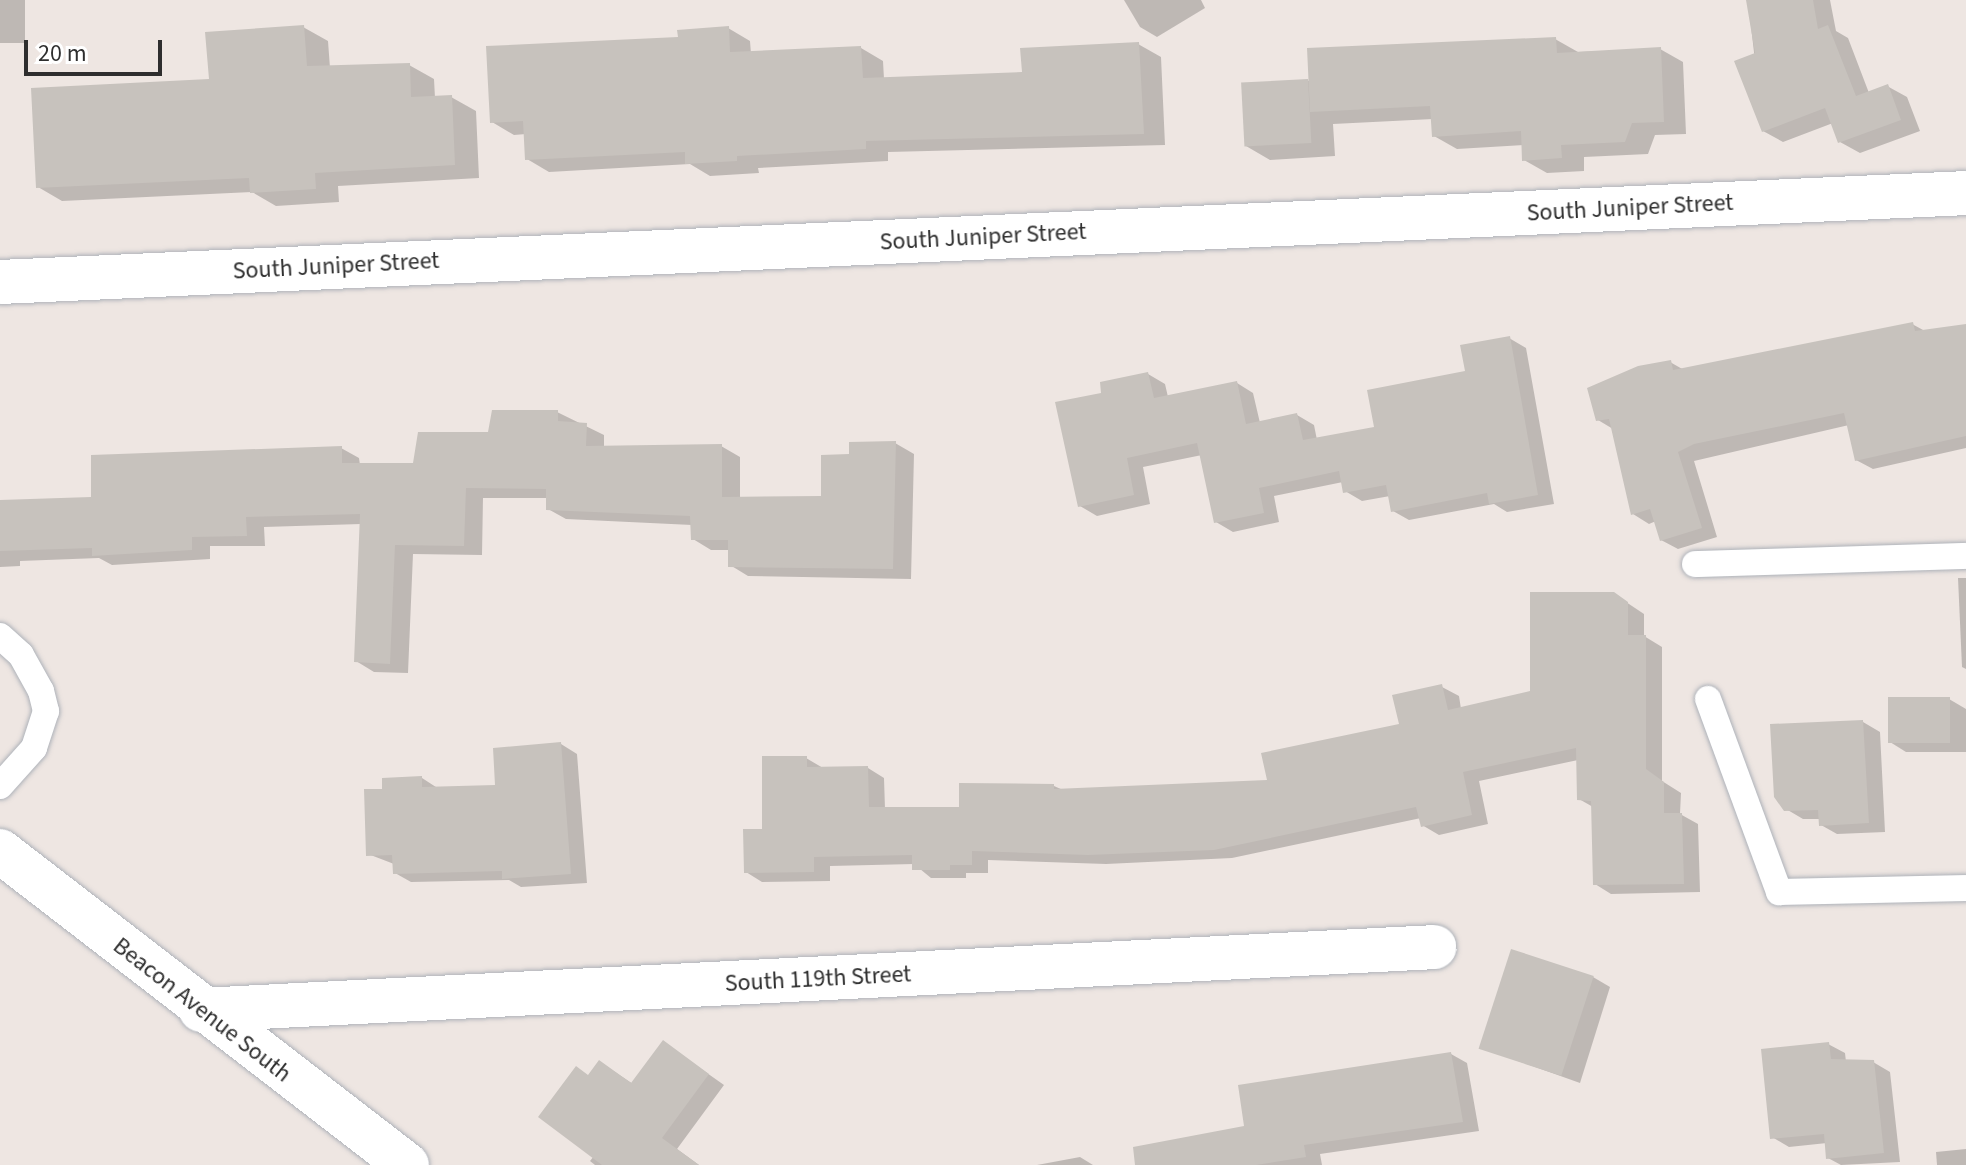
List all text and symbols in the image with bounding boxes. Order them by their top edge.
scale bar [28,24,166,74]
text: 20 m [38,36,87,71]
street label: South Juniper Street [1526,188,1734,228]
street label: South Juniper Street [879,217,1087,257]
street label: South Juniper Street [232,246,440,286]
street label: Beacon Avenue South [107,932,297,1088]
street label: South 119th Street [724,960,912,998]

